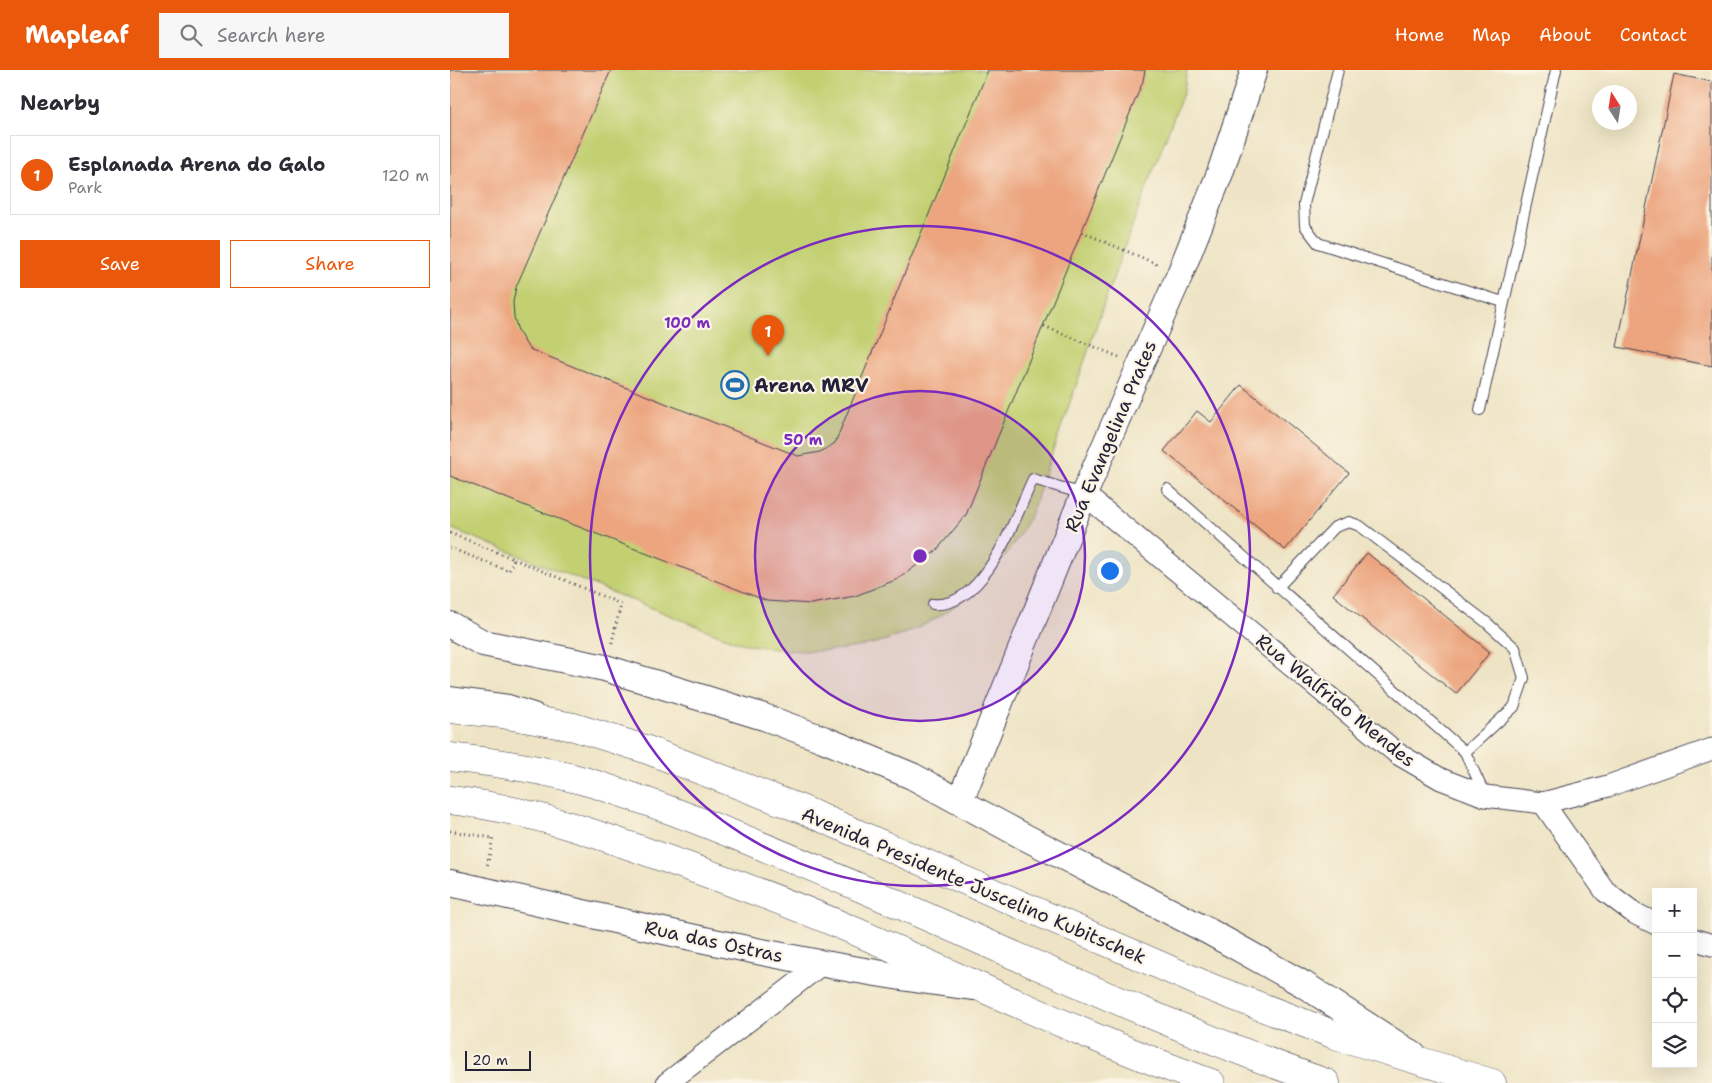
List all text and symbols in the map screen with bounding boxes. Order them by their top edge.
search box [159,13,509,58]
text: Mapleaf [25,19,129,51]
icon: search [177,21,205,49]
text: Search here [217,23,325,48]
text: Home [1395,23,1444,47]
text: Map [1472,23,1511,47]
text: About [1539,23,1592,47]
text: Contact [1620,23,1687,47]
north arrow [1592,85,1637,130]
text: Nearby [20,89,100,117]
text: Esplanada Arena do Galo [68,152,325,177]
text: 1 [33,165,41,186]
text: 120 m [382,165,429,186]
text: Park [68,177,102,198]
button: Save [20,240,220,288]
button: Share [230,240,430,288]
text: 100 m [664,313,710,333]
pin: 1 [752,315,784,356]
street label: Rua Evangelina Prates [1059,336,1162,536]
sports icon: Arena MRV [720,370,750,400]
place label: Arena MRV [754,373,869,398]
text: 50 m [784,430,823,450]
centre of rings [911,547,929,565]
your location [1097,558,1123,584]
street label: Rua Walfrido Mendes [1251,628,1421,773]
street label: Avenida Presidente Juscelino Kubitschek [798,801,1150,970]
map controls [1652,888,1697,1068]
button: + [1652,888,1697,933]
street label: Rua das Ostras [642,915,785,968]
button: − [1652,933,1697,978]
button: locate [1652,978,1697,1023]
button: layers [1652,1023,1697,1068]
scale bar [465,1048,531,1071]
text: 20 m [472,1051,508,1069]

